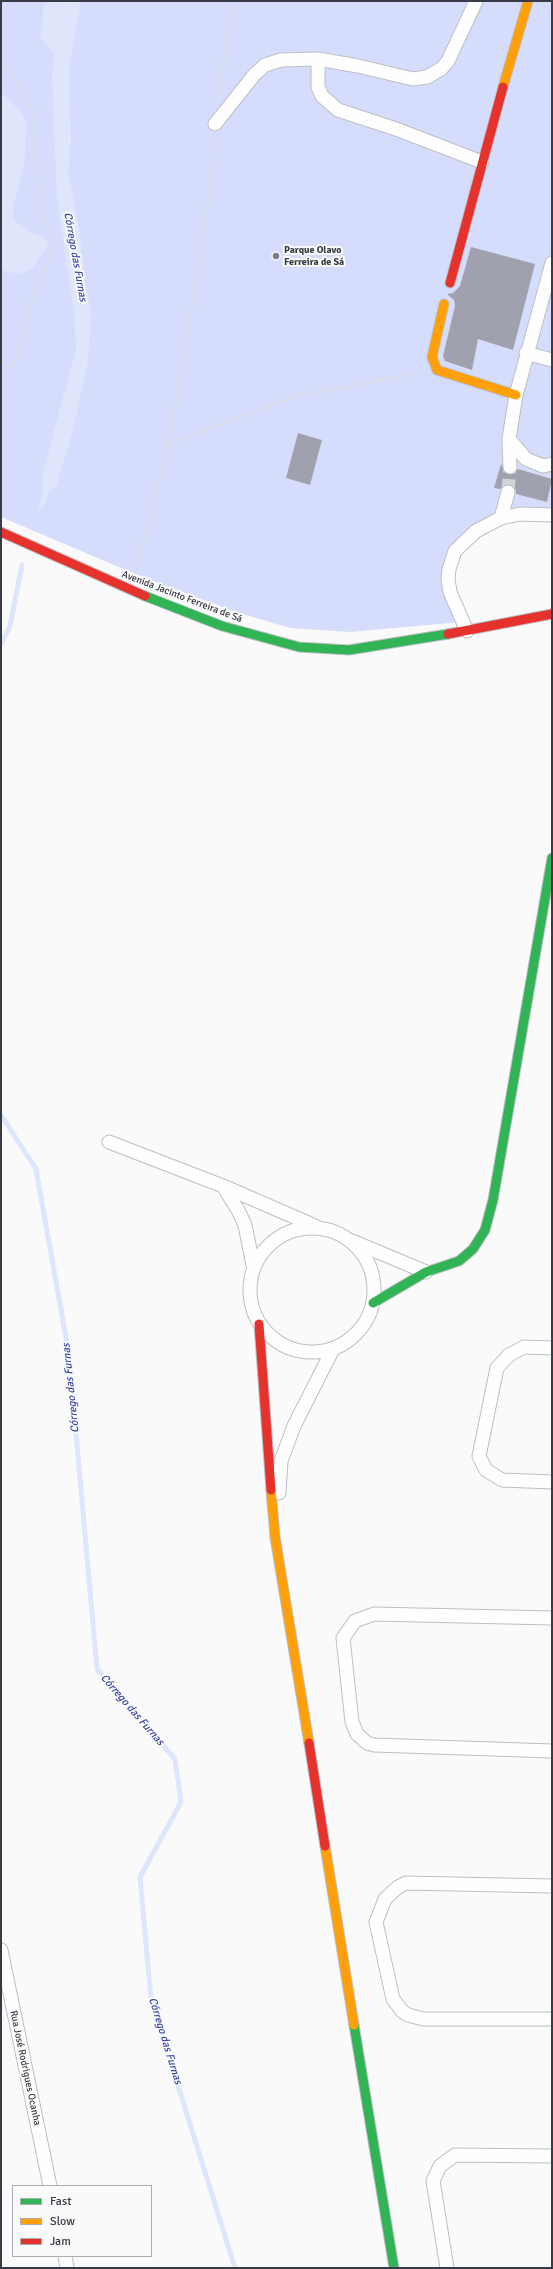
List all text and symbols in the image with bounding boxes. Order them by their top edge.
water label: Córrego das Furnas [61,211,89,303]
place label: Parque Olavo Ferreira de Sá [284,244,344,268]
marker: Parque Olavo Ferreira de Sá [271,251,281,261]
street label: Avenida Jacinto Ferreira de Sá [120,568,244,626]
water label: Córrego das Furnas [60,1342,82,1434]
water label: Córrego das Furnas [97,1672,167,1748]
water label: Córrego das Furnas [146,1996,184,2086]
street label: Rua José Rodrigues Ocanha [7,2009,43,2127]
legend [12,2185,152,2257]
text: Fast [50,2194,71,2209]
text: Slow [50,2214,75,2229]
text: Jam [50,2234,71,2249]

